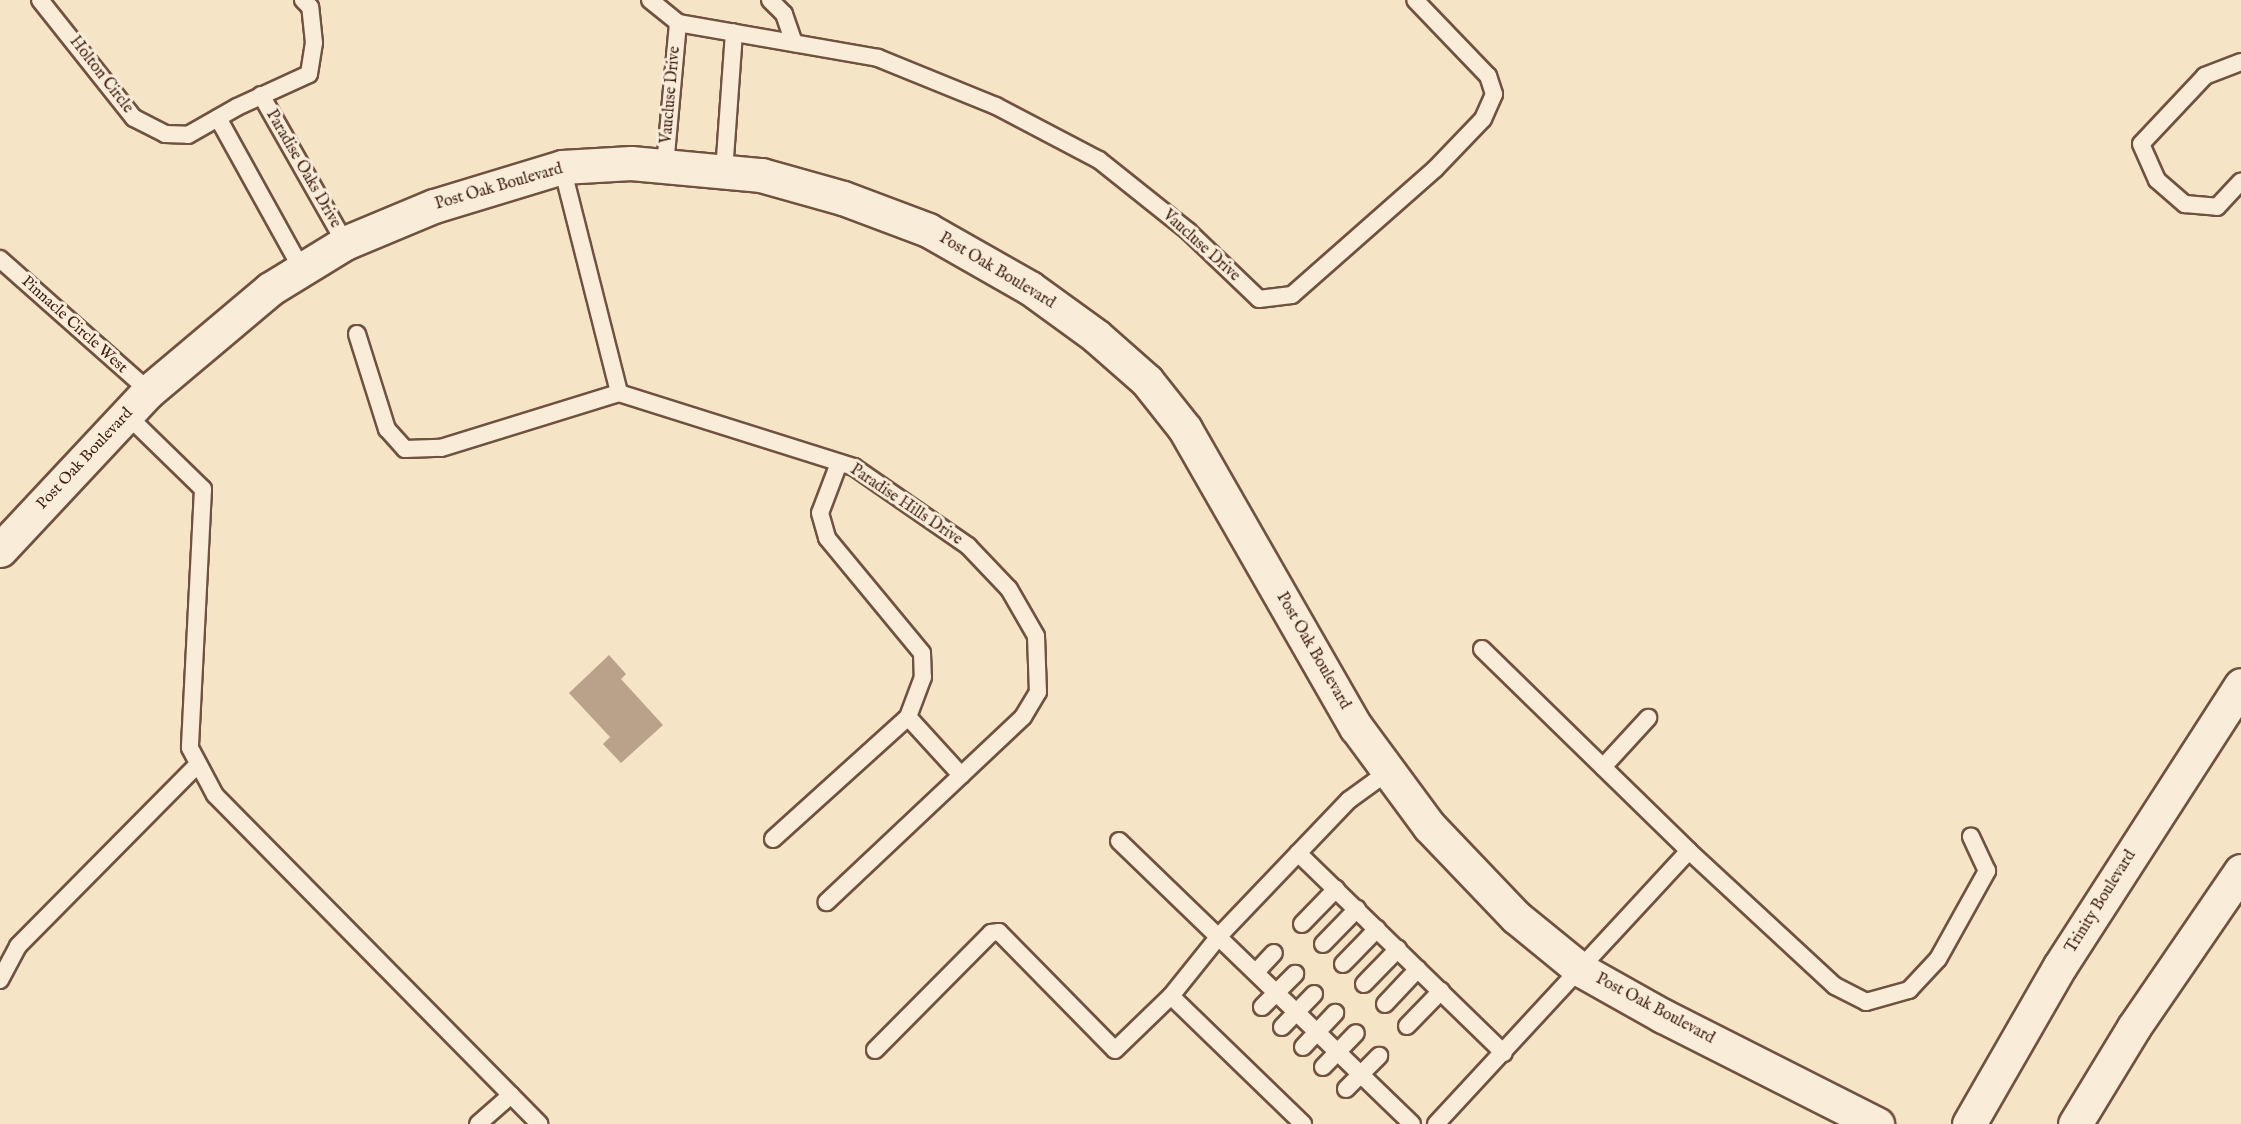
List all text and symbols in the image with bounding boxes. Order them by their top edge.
street label: Holton Circle [65,33,137,117]
street label: Vaucluse Drive [657,45,685,145]
street label: Paradise Oaks Drive [261,107,345,231]
street label: Post Oak Boulevard [433,160,565,214]
street label: Vaucluse Drive [1158,206,1244,286]
street label: Post Oak Boulevard [936,229,1058,313]
street label: Pinnacle Circle West [17,272,131,378]
street label: Post Oak Boulevard [33,404,137,514]
street label: Paradise Hills Drive [846,460,966,550]
street label: Post Oak Boulevard [1272,589,1354,713]
street label: Trinity Boulevard [2062,847,2140,957]
street label: Post Oak Boulevard [1592,970,1718,1048]

